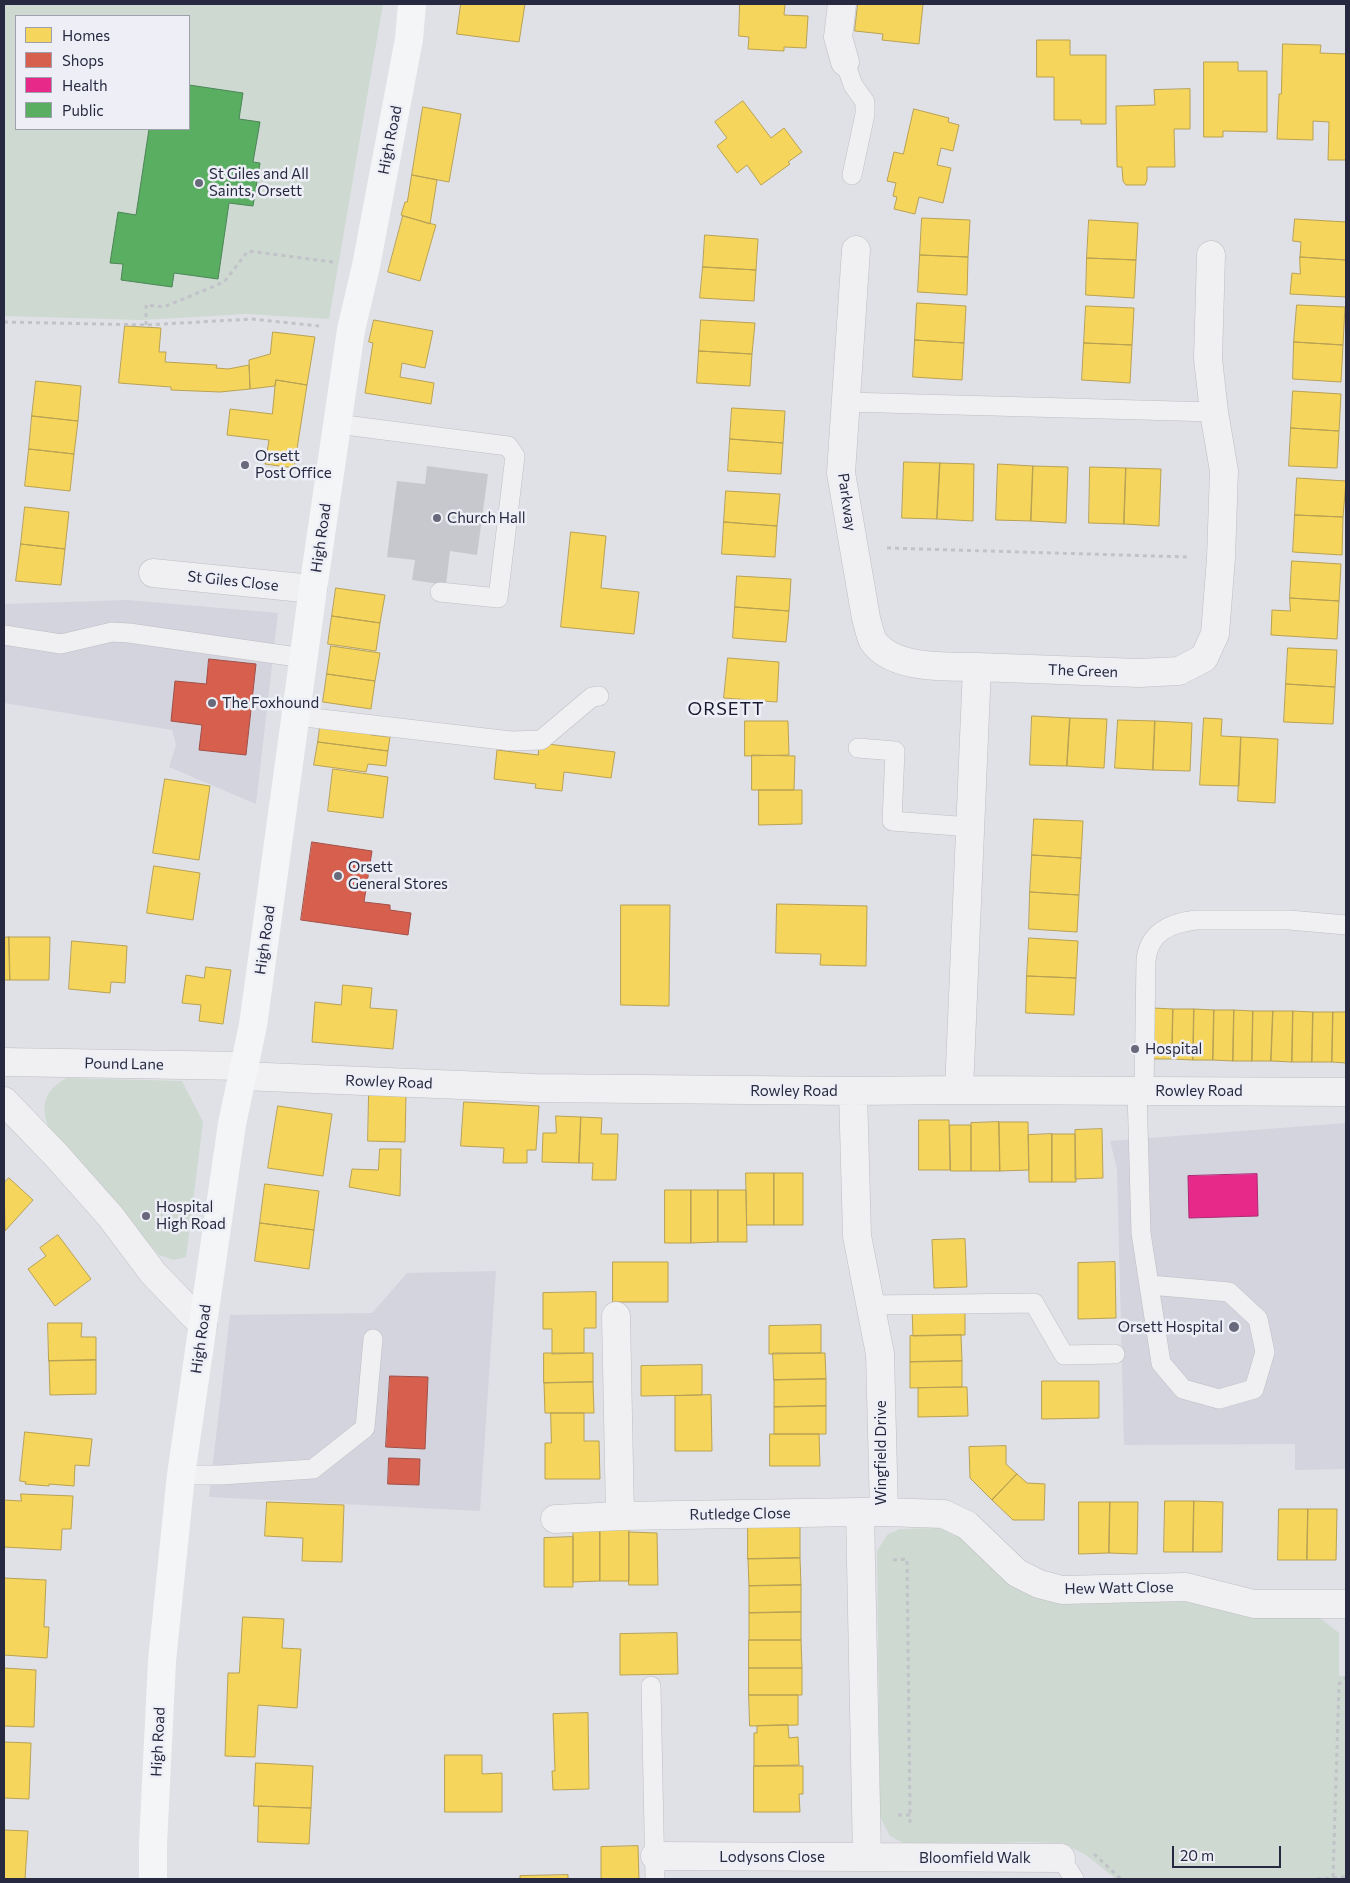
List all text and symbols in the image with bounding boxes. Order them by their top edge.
legend [15,15,190,130]
text: Homes [62,26,110,44]
text: Shops [62,51,104,69]
text: Health [62,76,108,94]
text: Public [62,101,104,119]
street label: High Road [375,104,405,176]
place label: St Giles and All Saints, Orsett [209,165,309,200]
marker: St Giles and All Saints, Orsett [193,177,205,189]
place label: Orsett Post Office [255,447,332,482]
marker: Orsett Post Office [239,459,251,471]
street label: Parkway [834,472,860,532]
street label: High Road [307,502,335,574]
place label: Church Hall [447,509,526,527]
marker: Church Hall [431,512,443,524]
street label: St Giles Close [187,567,279,595]
street label: The Green [1048,661,1118,681]
place label: The Foxhound [222,694,319,712]
marker: The Foxhound [206,697,218,709]
district label: ORSETT [687,698,765,720]
place label: Orsett General Stores [348,858,448,893]
marker: Orsett General Stores [332,870,344,882]
street label: High Road [251,904,279,976]
place label: Hospital [1145,1040,1202,1058]
marker: Hospital [1129,1043,1141,1055]
street label: Pound Lane [84,1054,164,1074]
street label: Rowley Road [345,1071,433,1093]
street label: Rowley Road [750,1082,838,1100]
street label: Rowley Road [1155,1082,1243,1100]
place label: Hospital High Road [156,1198,226,1233]
marker: Hospital High Road [140,1210,152,1222]
street label: High Road [187,1303,215,1375]
place label: Orsett Hospital [1118,1318,1223,1336]
marker: Orsett Hospital [1227,1320,1241,1334]
street label: Wingfield Drive [872,1400,890,1506]
street label: Rutledge Close [689,1504,791,1524]
street label: Hew Watt Close [1064,1578,1174,1598]
street label: High Road [147,1707,169,1777]
scale bar [1175,1836,1284,1868]
text: 20 m [1180,1846,1214,1864]
street label: Lodysons Close [719,1848,825,1866]
street label: Bloomfield Walk [919,1849,1031,1867]

